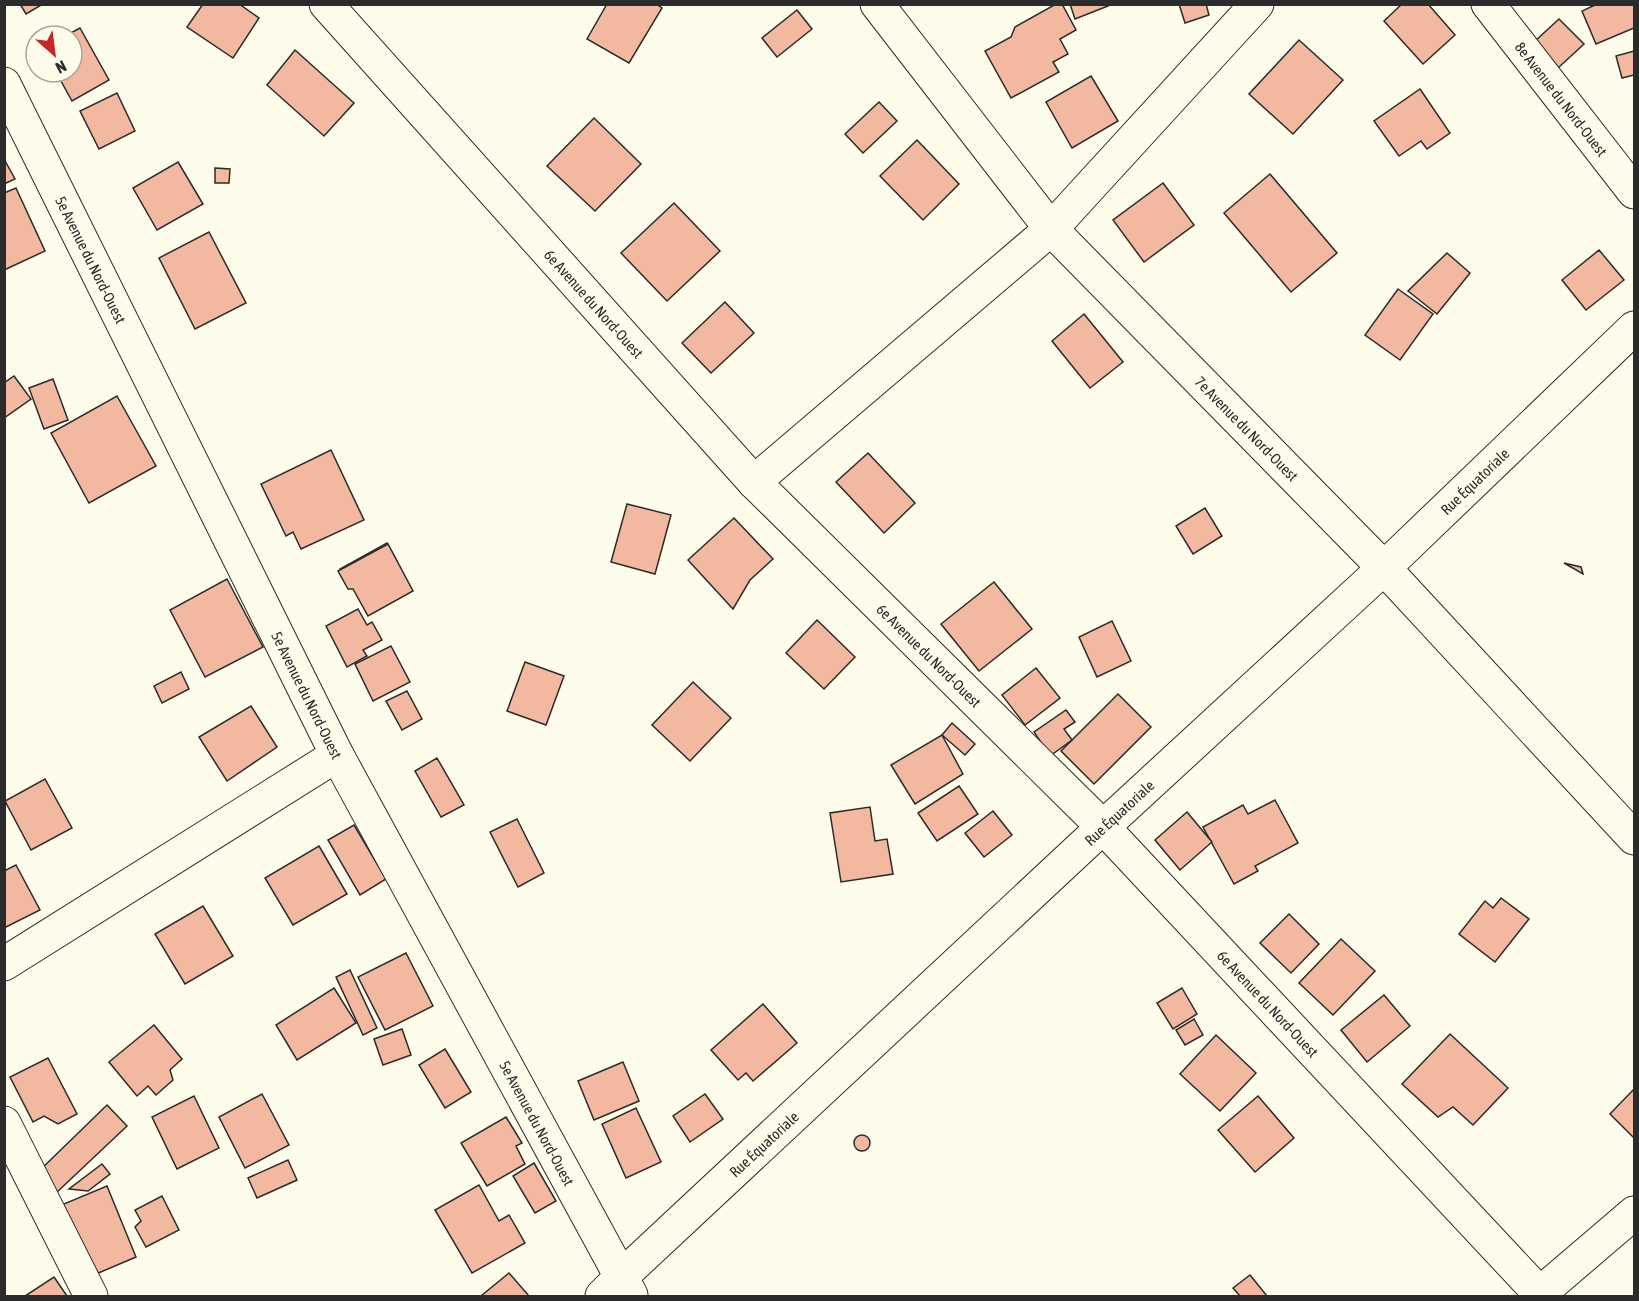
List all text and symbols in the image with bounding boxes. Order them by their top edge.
north arrow [24,24,84,84]
street label: 8e Avenue du Nord-Ouest [1512,38,1611,159]
text: N [53,57,69,77]
street label: 5e Avenue du Nord-Ouest [52,193,130,326]
street label: 6e Avenue du Nord-Ouest [541,246,647,361]
street label: 7e Avenue du Nord-Ouest [1192,373,1302,484]
street label: Rue Équatoriale [1437,444,1512,518]
street label: 6e Avenue du Nord-Ouest [874,600,985,710]
street label: 5e Avenue du Nord-Ouest [269,629,346,761]
street label: Rue Équatoriale [1081,776,1157,848]
street label: 6e Avenue du Nord-Ouest [1214,947,1322,1060]
street label: 5e Avenue du Nord-Ouest [496,1058,578,1188]
street label: Rue Équatoriale [726,1107,802,1180]

